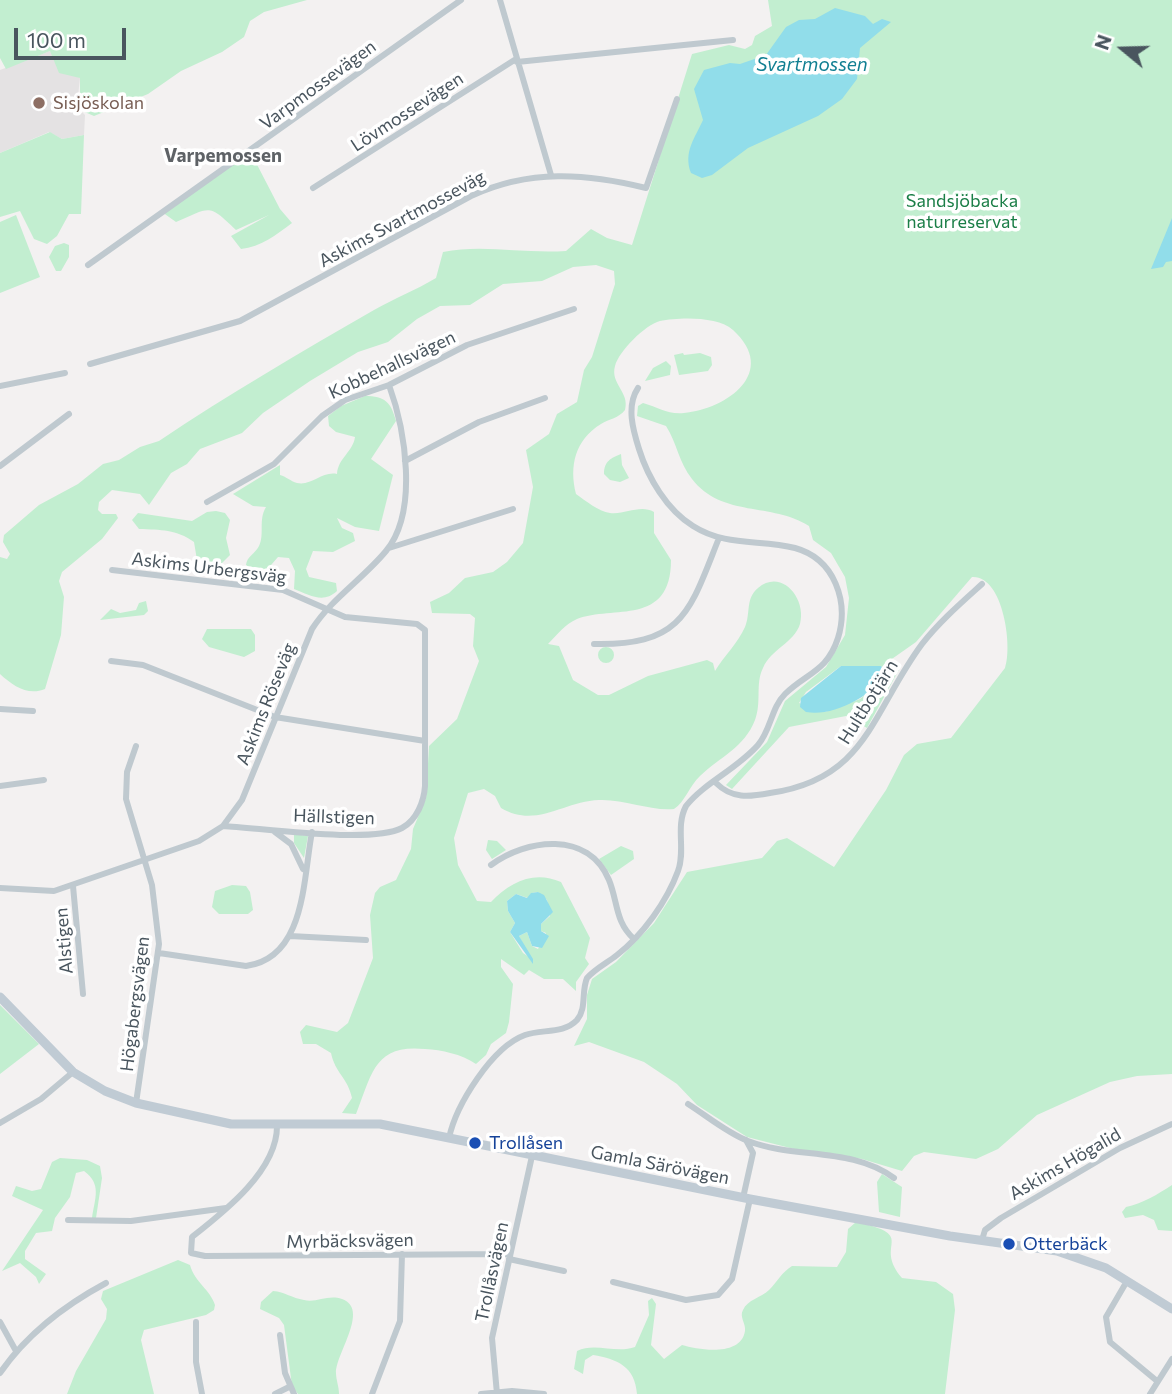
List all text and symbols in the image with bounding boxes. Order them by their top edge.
scale bar [18,14,130,58]
north arrow [1088,14,1158,84]
text: 100 m [27,27,86,52]
text: N [1089,32,1116,52]
street label: Varpmossevägen [256,36,380,134]
water label: Svartmossen [756,54,868,76]
street label: Lövmossevägen [347,68,467,156]
place label: Sisjöskolan [53,92,144,114]
marker: Sisjöskolan [31,95,47,111]
district label: Varpemossen [164,145,282,167]
street label: Askims Svartmosseväg [315,166,489,272]
park label: Sandsjöbacka naturreservat [906,190,1018,232]
street label: Kobbehallsvägen [325,326,459,404]
street label: Askims Urbergsväg [130,548,288,588]
street label: Askims Röseväg [232,640,300,768]
street label: Hultbotjärn [834,656,902,748]
street label: Hällstigen [293,805,375,829]
street label: Alstigen [50,907,78,975]
street label: Högabergsvägen [116,935,154,1073]
street label: Askims Högalid [1005,1123,1125,1205]
place label: Trollåsen [489,1132,563,1154]
marker: Trollåsen [467,1135,483,1151]
street label: Gamla Särövägen [589,1141,731,1189]
street label: Trollåsvägen [471,1220,513,1324]
street label: Myrbäcksvägen [286,1229,414,1253]
place label: Otterbäck [1023,1233,1108,1255]
marker: Otterbäck [1001,1236,1017,1252]

